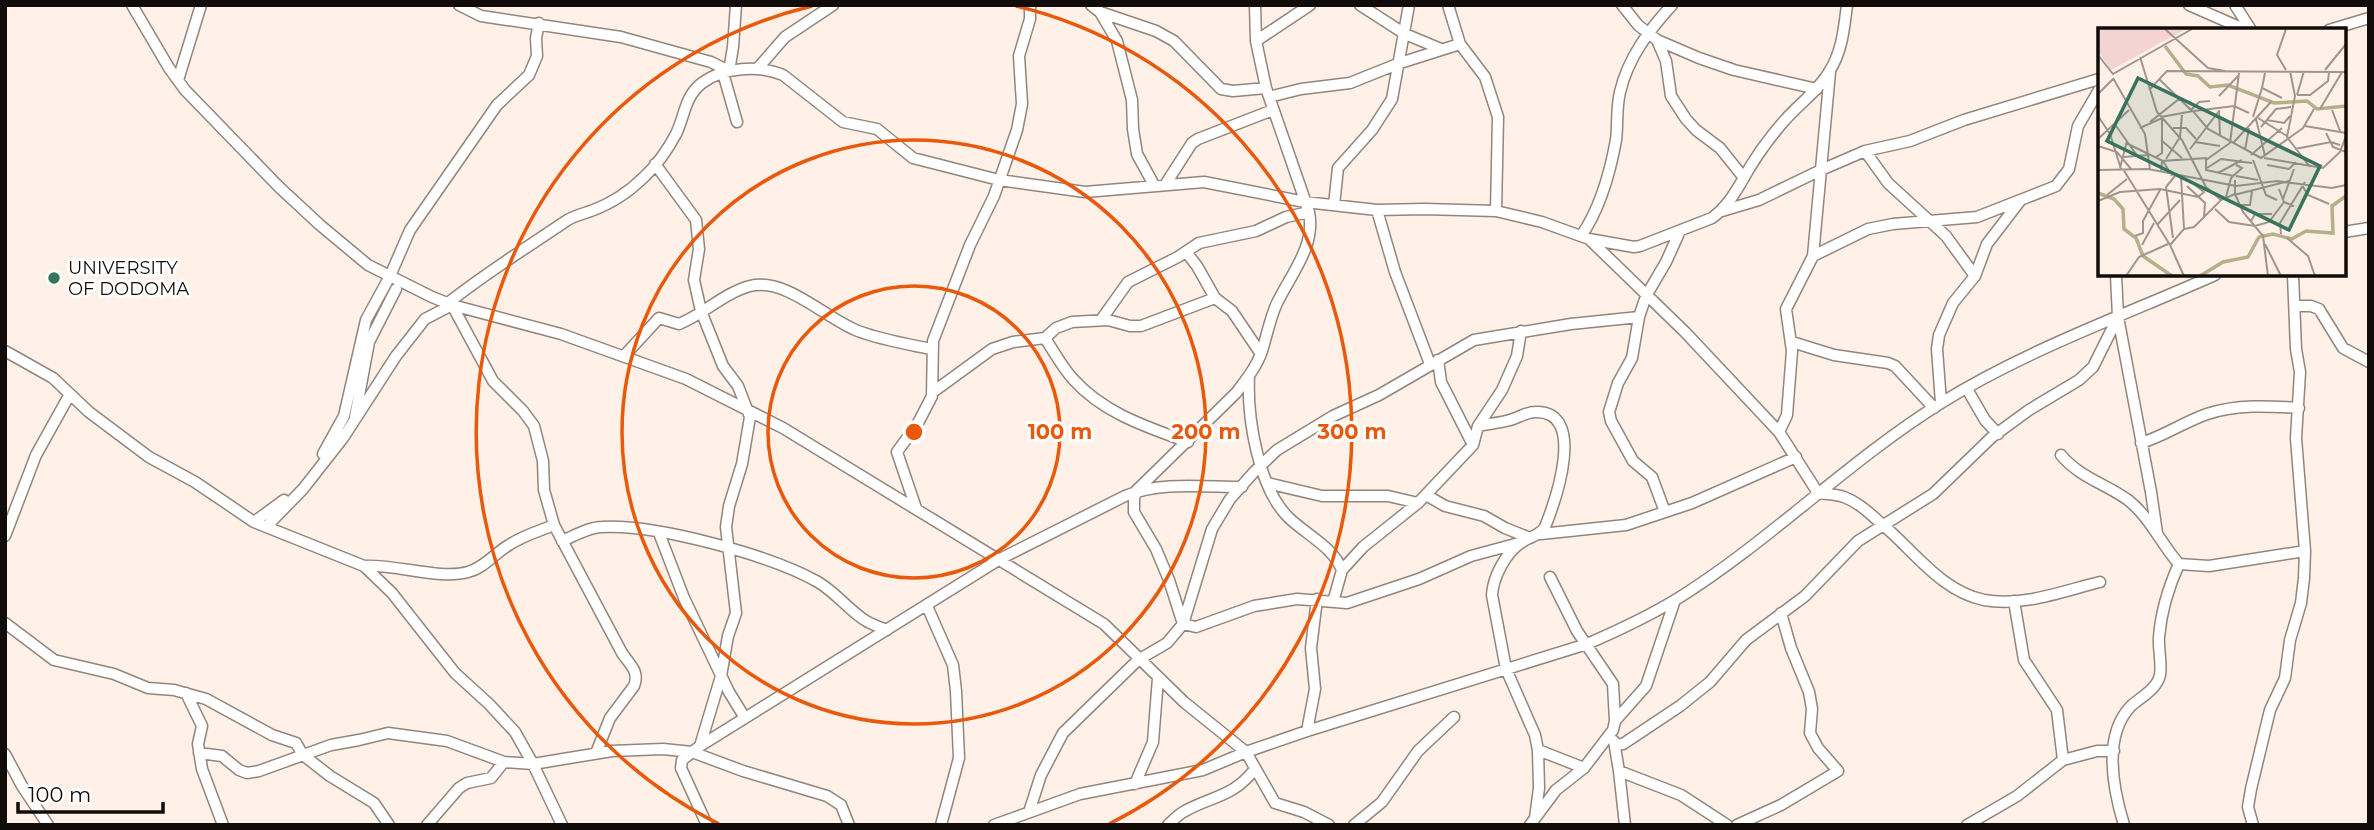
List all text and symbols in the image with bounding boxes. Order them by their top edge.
inset map [2098,28,2346,276]
place label: UNIVERSITY OF DODOMA [68,257,189,300]
marker: UNIVERSITY OF DODOMA [46,270,62,286]
text: 100 m [1028,419,1092,444]
text: 200 m [1172,419,1240,444]
text: 300 m [1317,419,1386,444]
centre of rings [902,420,926,444]
scale bar [18,770,163,814]
text: 100 m [28,782,91,807]

